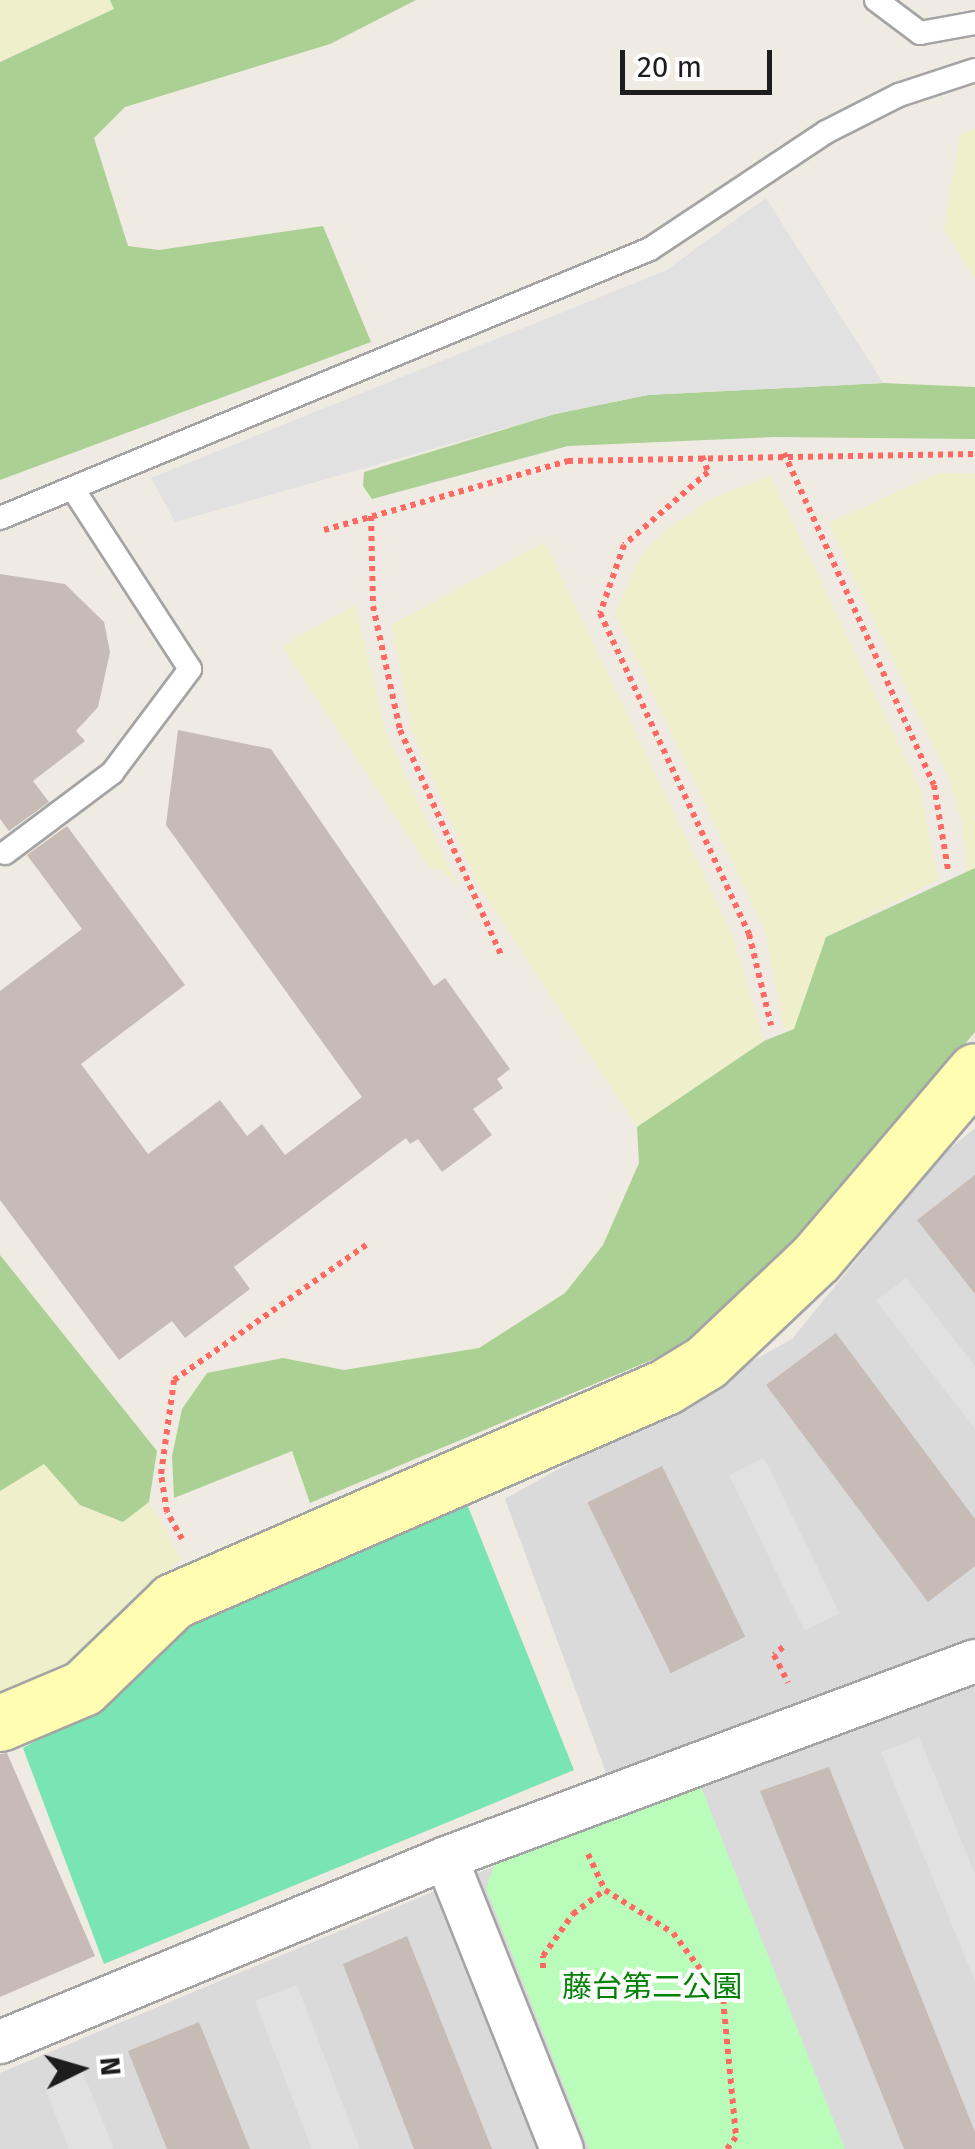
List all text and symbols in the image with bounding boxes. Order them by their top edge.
scale bar [625,30,778,92]
text: 20 m [637,49,702,85]
park label: 藤台第二公園 [562,1969,742,2005]
north arrow [30,2019,130,2119]
text: N [93,2056,128,2077]

